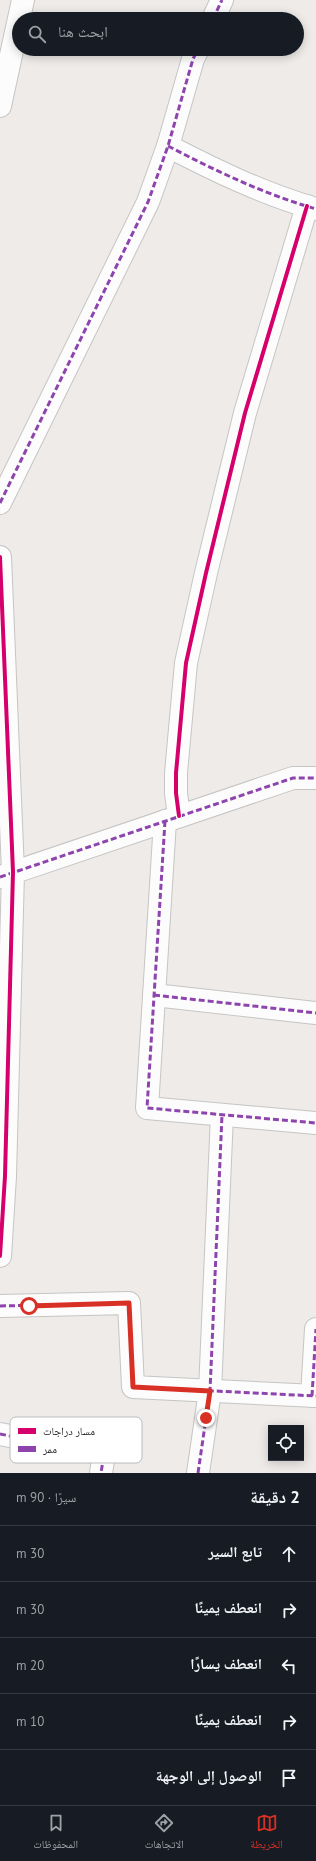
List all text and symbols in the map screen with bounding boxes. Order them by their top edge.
search box [12,12,304,56]
text: ابحث هنا [58,22,108,41]
icon: search [26,23,48,45]
route start [20,1297,38,1315]
route end [197,1409,215,1427]
legend [10,1417,142,1463]
text: مسار دراجات [43,1424,95,1438]
map controls [268,1425,304,1461]
button: locate [268,1425,304,1461]
text: ممر [42,1442,57,1456]
text: 2 دقيقة [250,1486,300,1508]
text: سيرًا · 90 m [16,1489,76,1506]
text: تابع السير [208,1542,262,1561]
icon: ahead [278,1543,300,1565]
text: 30 m [16,1545,44,1562]
text: انعطف يمينًا [195,1598,262,1617]
icon: right [278,1599,300,1621]
text: 30 m [16,1601,44,1618]
text: انعطف يسارًا [190,1654,262,1673]
icon: left [278,1655,300,1677]
text: 20 m [16,1657,44,1674]
text: انعطف يمينًا [195,1710,262,1729]
icon: right [278,1711,300,1733]
text: 10 m [16,1713,44,1730]
text: الوصول إلى الوجهة [156,1766,262,1785]
icon: arrive [278,1767,300,1789]
tab: المحفوظات [33,1812,78,1855]
tab: الاتجاهات [145,1812,184,1855]
tab: الخريطة [250,1812,283,1855]

